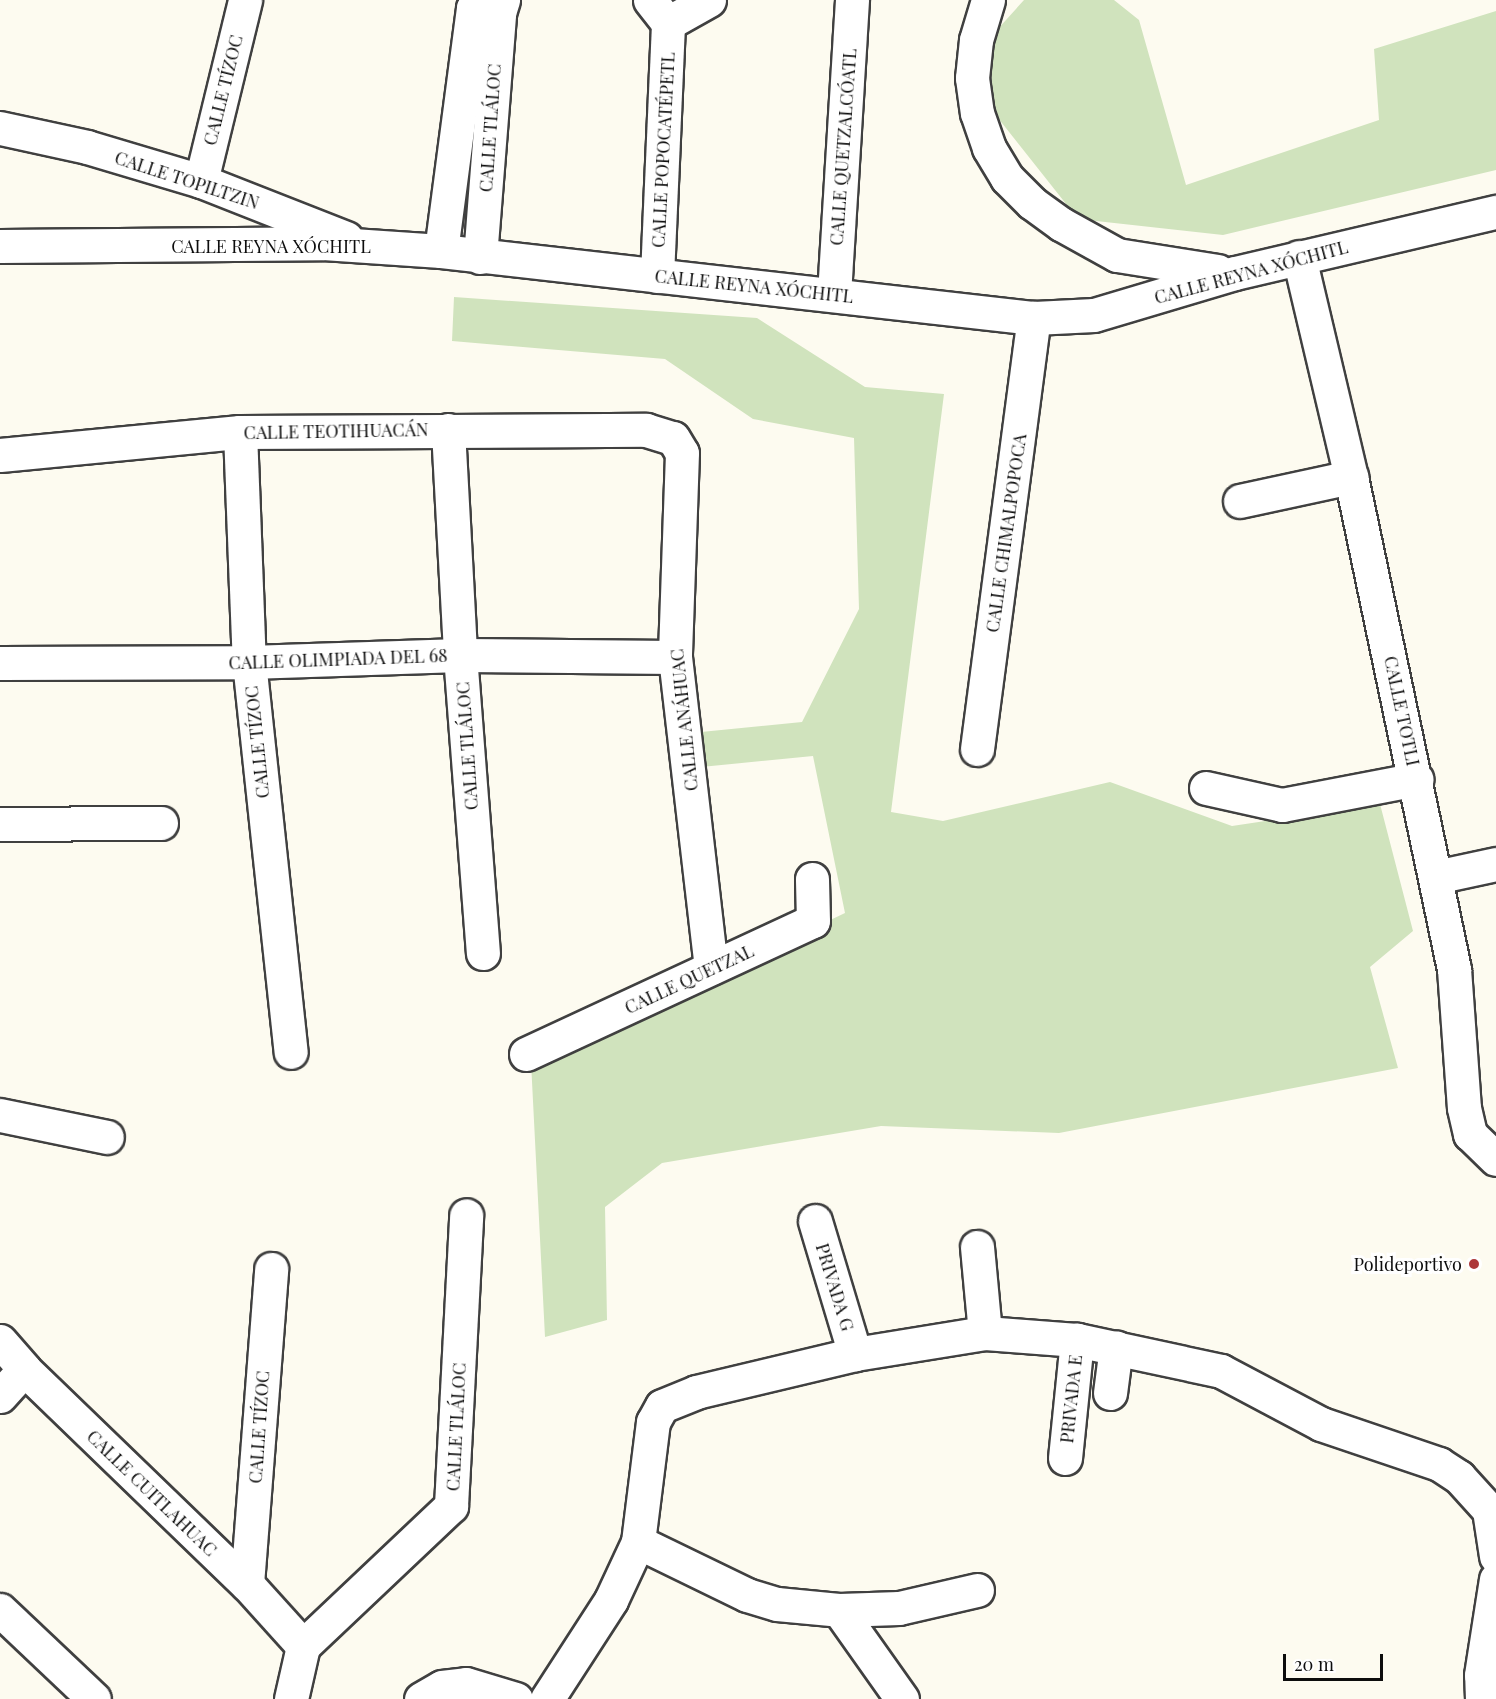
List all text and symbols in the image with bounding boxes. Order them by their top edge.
street label: CALLE TÍZOC [199,32,247,148]
street label: CALLE QUETZALCÓATL [825,48,861,246]
street label: CALLE POPOCATÉPETL [647,52,679,248]
street label: CALLE TLÁLOC [475,63,505,193]
street label: CALLE TOPILTZIN [112,146,262,214]
street label: CALLE REYNA XÓCHITL [171,235,371,257]
street label: CALLE REYNA XÓCHITL [1152,236,1350,308]
street label: CALLE REYNA XÓCHITL [654,265,854,307]
street label: CALLE TEOTIHUACÁN [243,419,429,443]
street label: CALLE CHIMALPOPOCA [981,432,1031,634]
street label: CALLE OLIMPIADA DEL 68 [228,644,448,674]
street label: CALLE ANÁHUAC [666,648,702,792]
street label: CALLE TOTLI [1380,654,1424,768]
street label: CALLE TLÁLOC [452,681,482,811]
street label: CALLE TÍZOC [240,684,274,800]
street label: CALLE QUETZAL [621,940,757,1018]
street label: PRIVADA G [811,1241,859,1333]
place label: Polideportivo [1354,1253,1462,1275]
marker: Polideportivo [1467,1257,1481,1271]
street label: PRIVADA E [1056,1354,1086,1444]
street label: CALLE TLÁLOC [442,1362,470,1492]
street label: CALLE TÍZOC [244,1370,274,1484]
street label: CALLE CUITLAHUAC [82,1425,222,1561]
scale bar [1286,1642,1386,1680]
text: 20 m [1294,1652,1334,1676]

